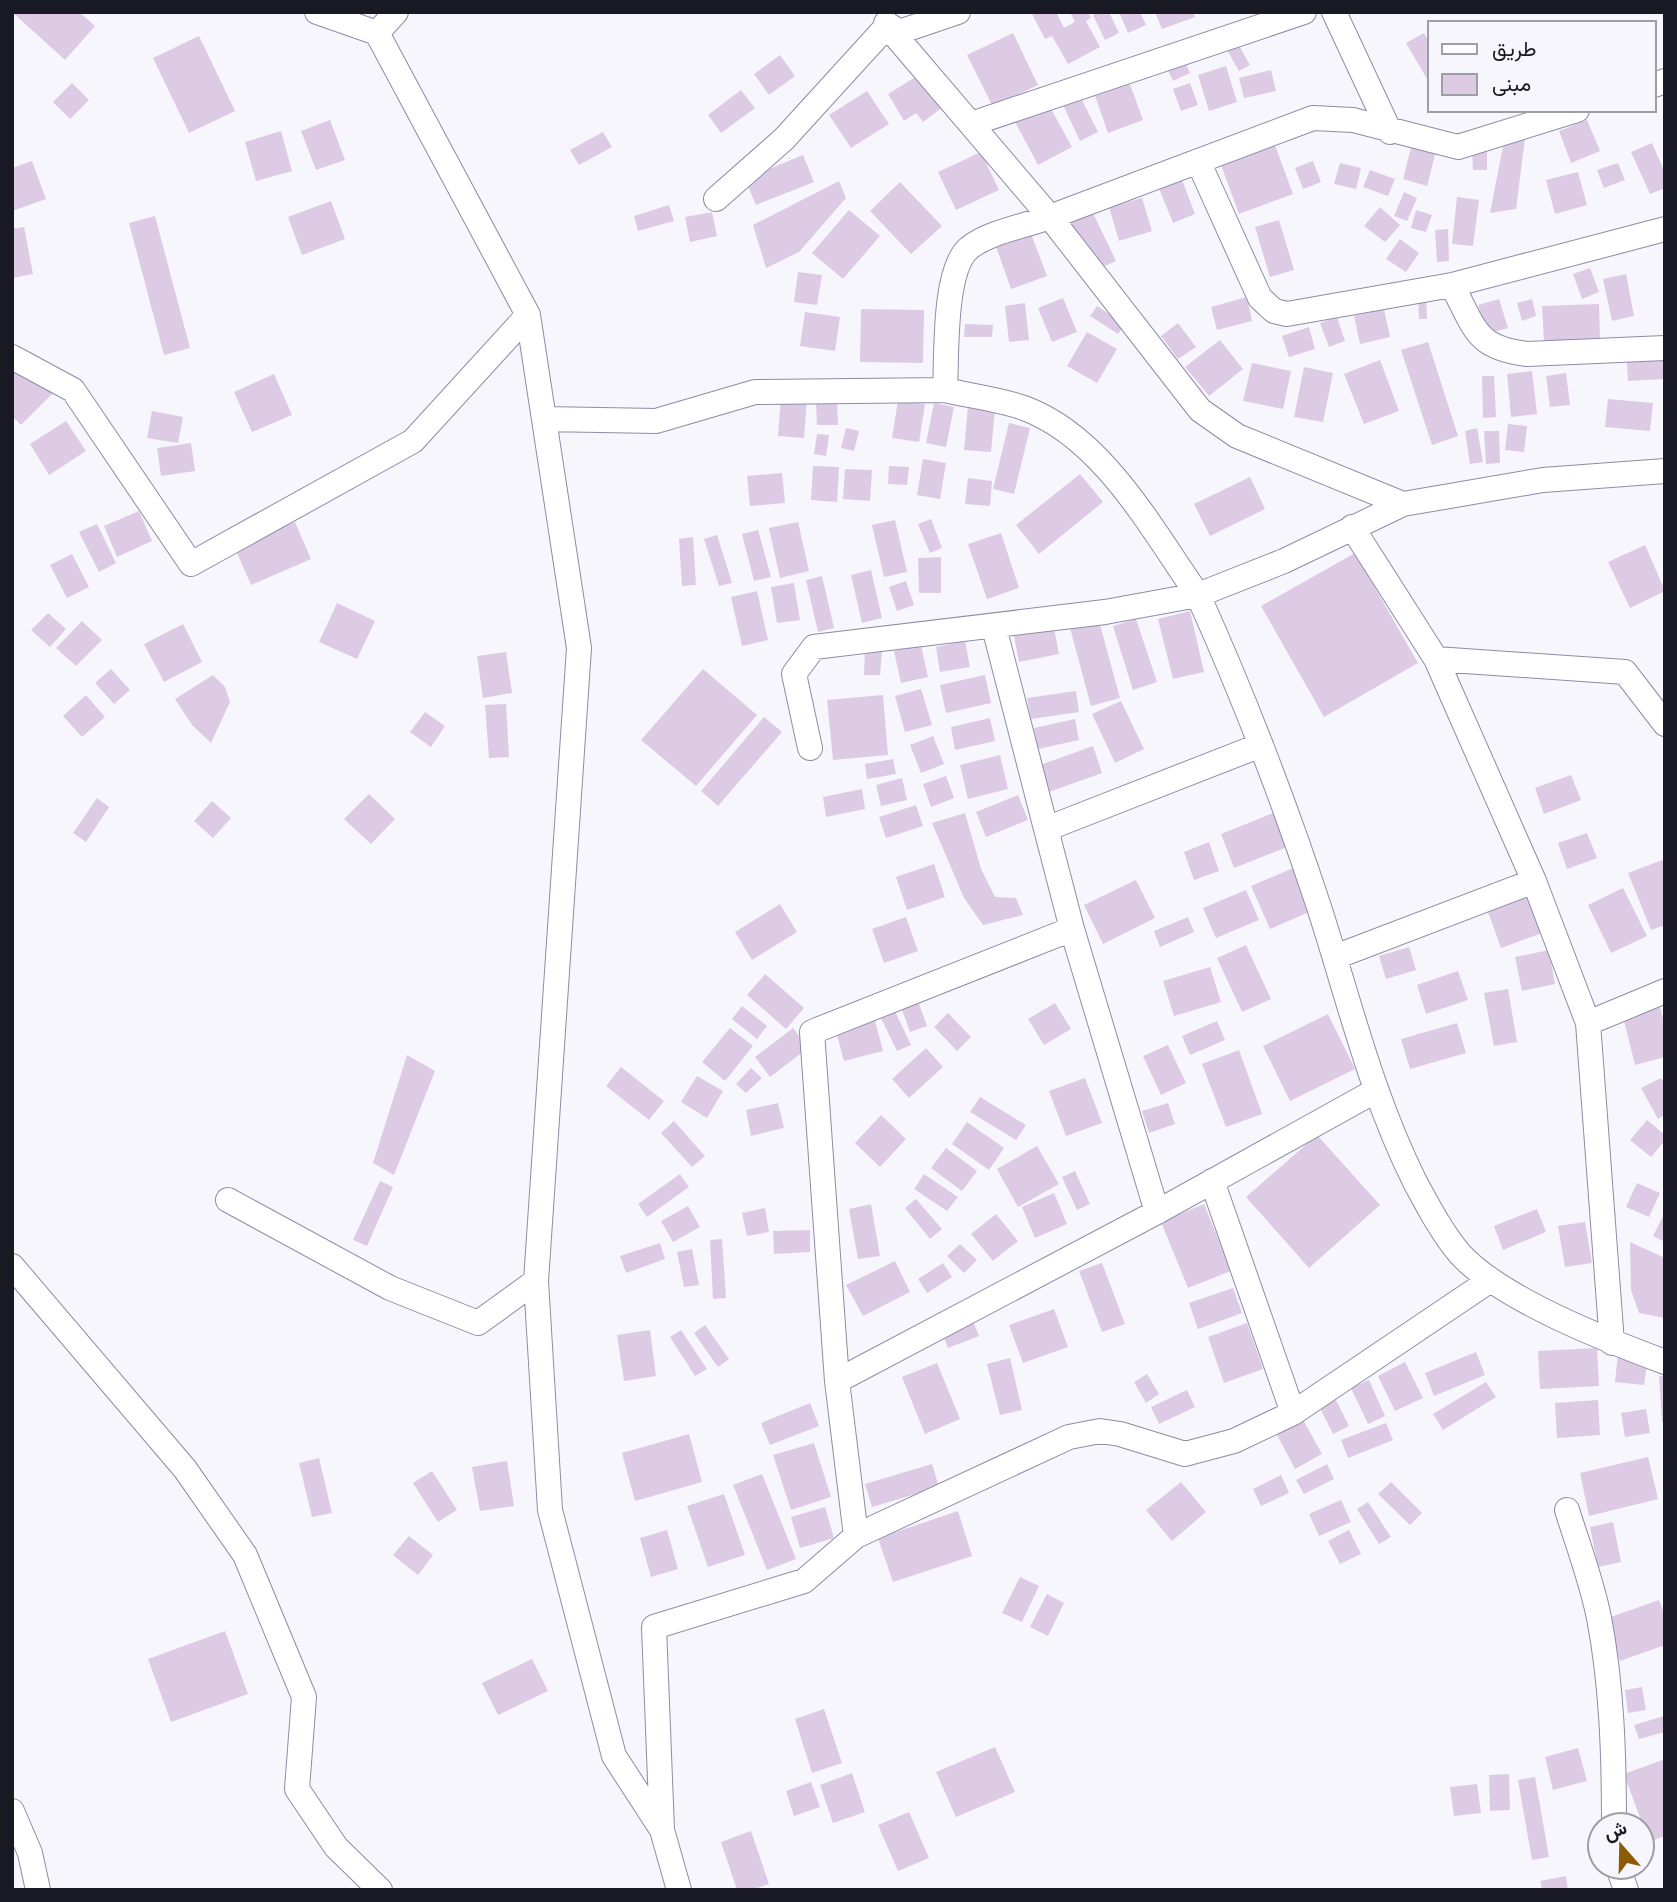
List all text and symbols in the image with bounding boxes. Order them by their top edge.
legend [1428,21,1656,112]
text: طريق [1492,39,1537,62]
text: مبنى [1492,74,1531,96]
north arrow [1586,1811,1656,1881]
text: ش [1602,1819,1630,1845]

